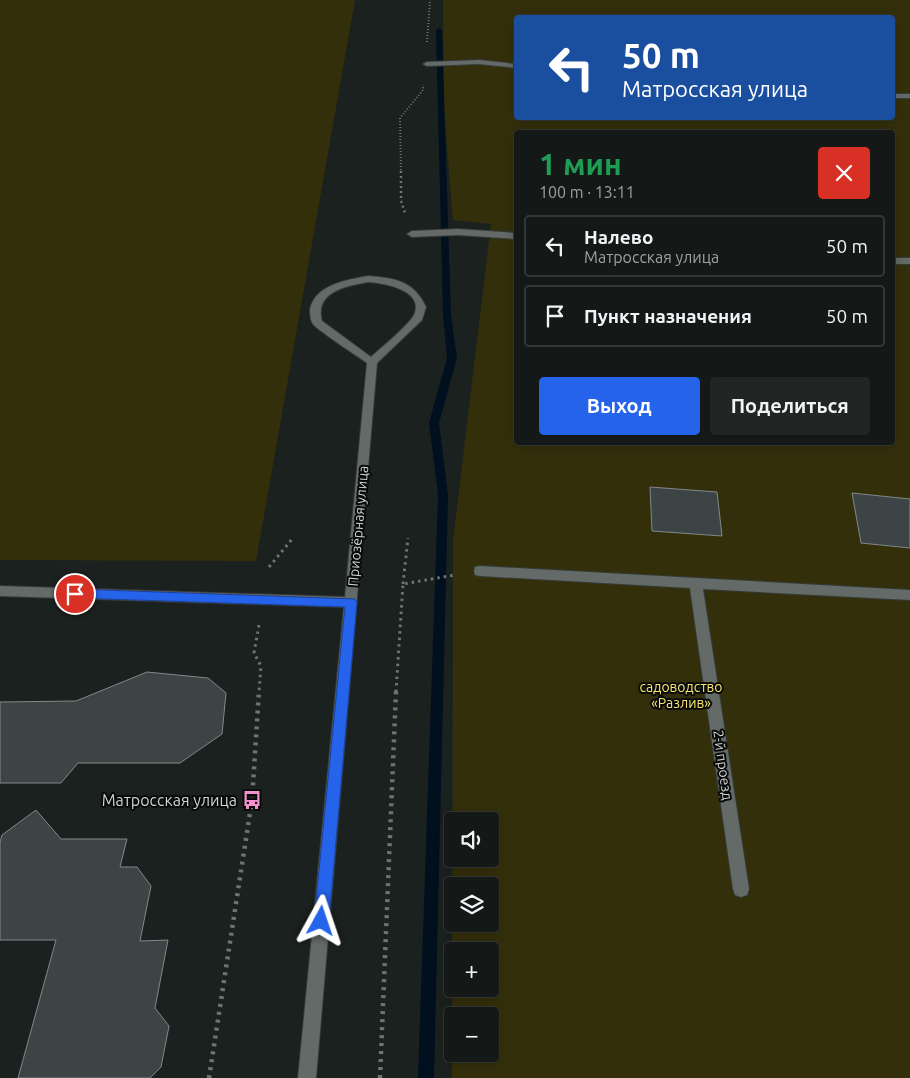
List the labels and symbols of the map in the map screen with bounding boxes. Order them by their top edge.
street label: Приозёрная улица [345,465,371,587]
pin [54,573,96,615]
park label: садоводство «Разлив» [639,679,723,711]
street label: 2-й проезд [710,729,736,801]
bus stop icon: Матросская улица [241,789,263,811]
place label: Матросская улица [102,791,237,809]
position arrow [294,894,346,946]

